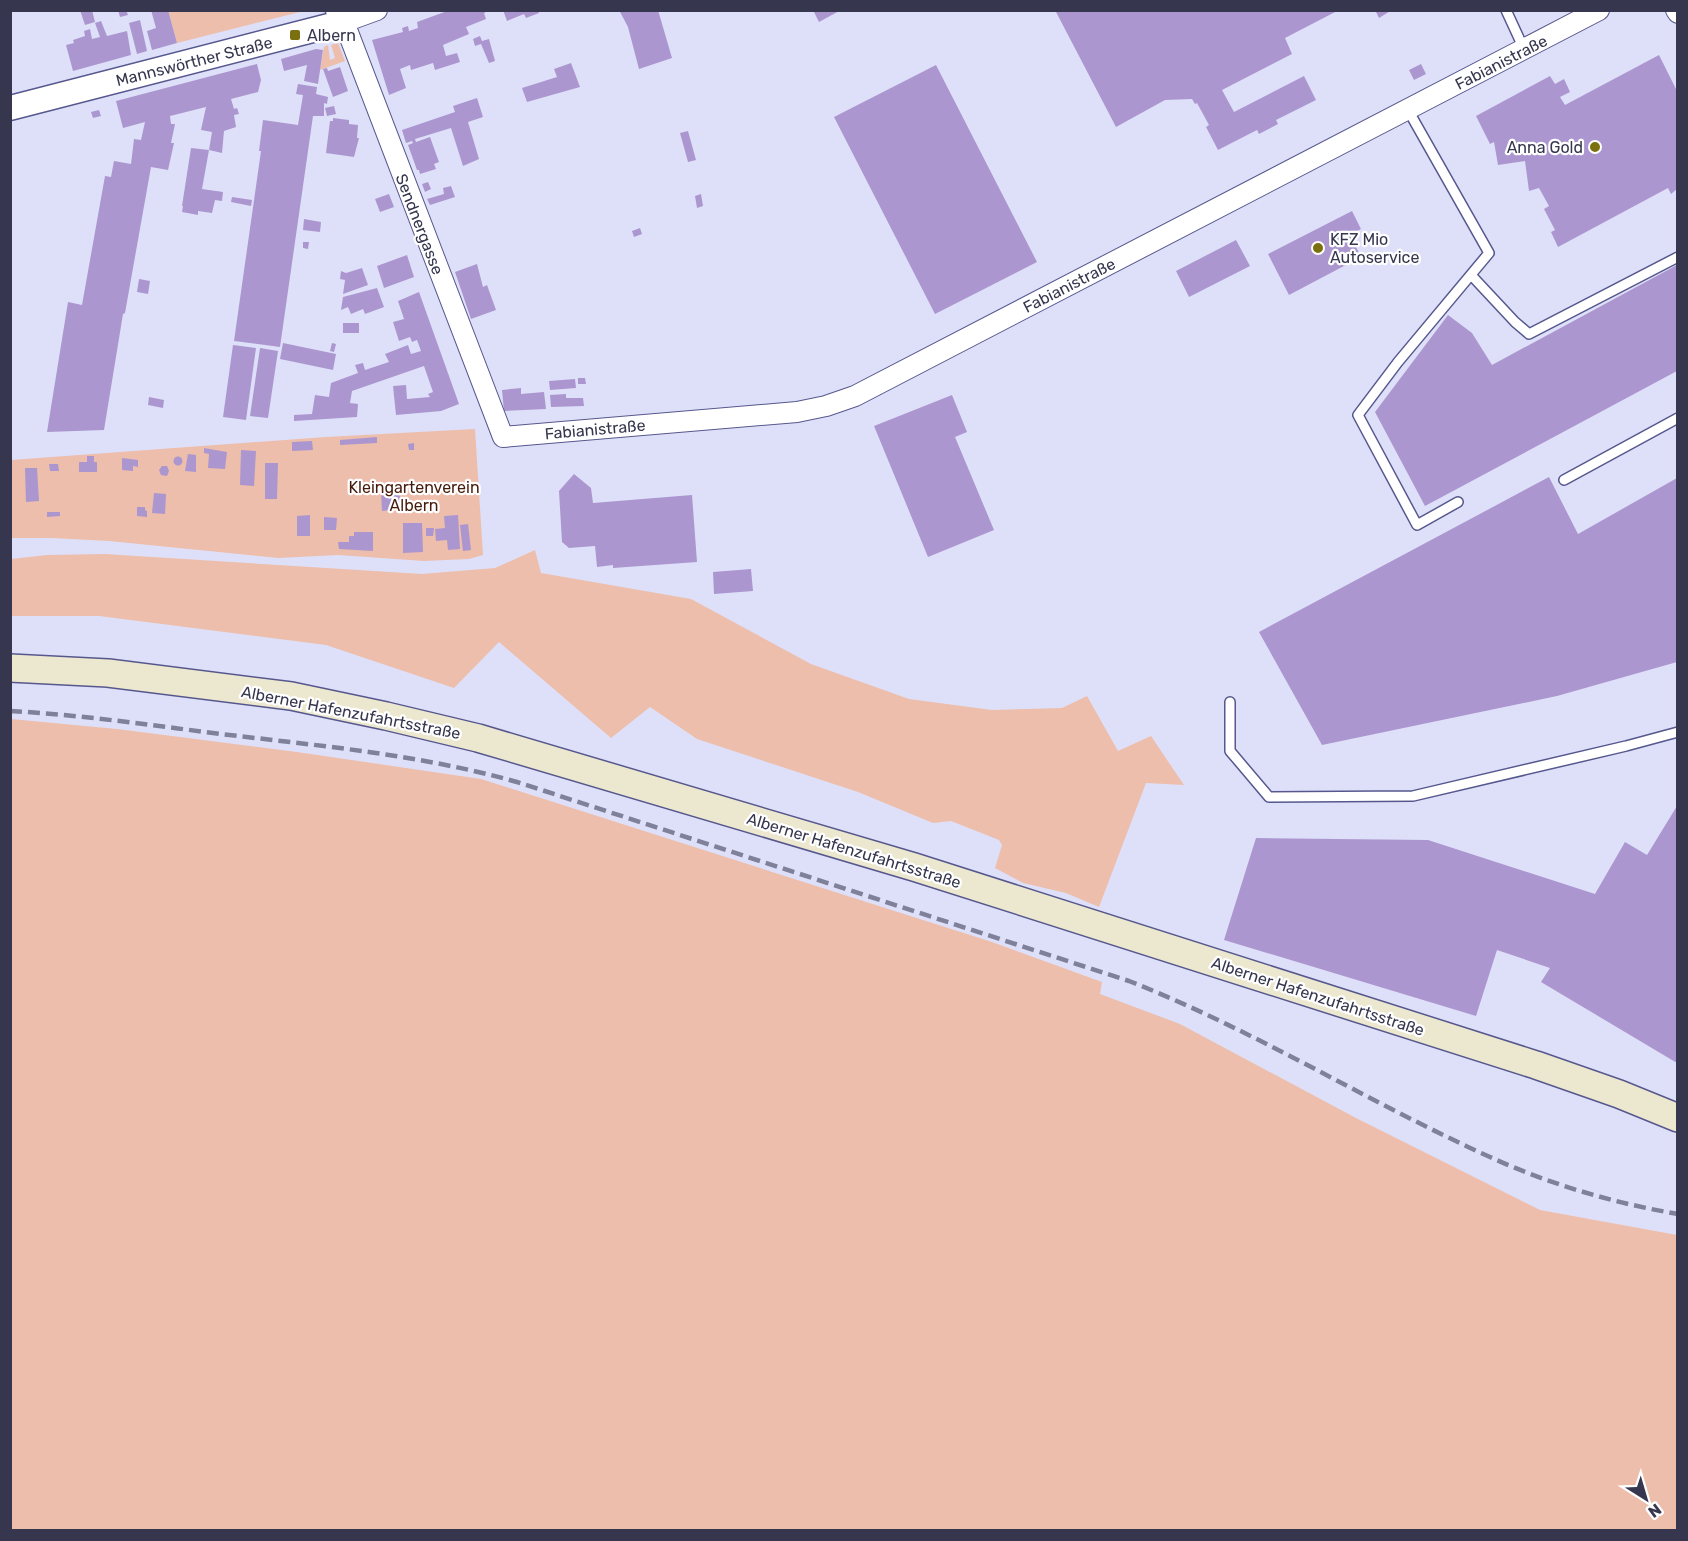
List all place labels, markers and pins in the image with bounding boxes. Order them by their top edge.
place label: Albern [307,26,356,45]
marker: Albern [288,28,302,42]
place label: Anna Gold [1507,138,1583,157]
marker: Anna Gold [1588,140,1602,154]
place label: KFZ Mio Autoservice [1330,230,1419,267]
marker: KFZ Mio Autoservice [1311,241,1325,255]

